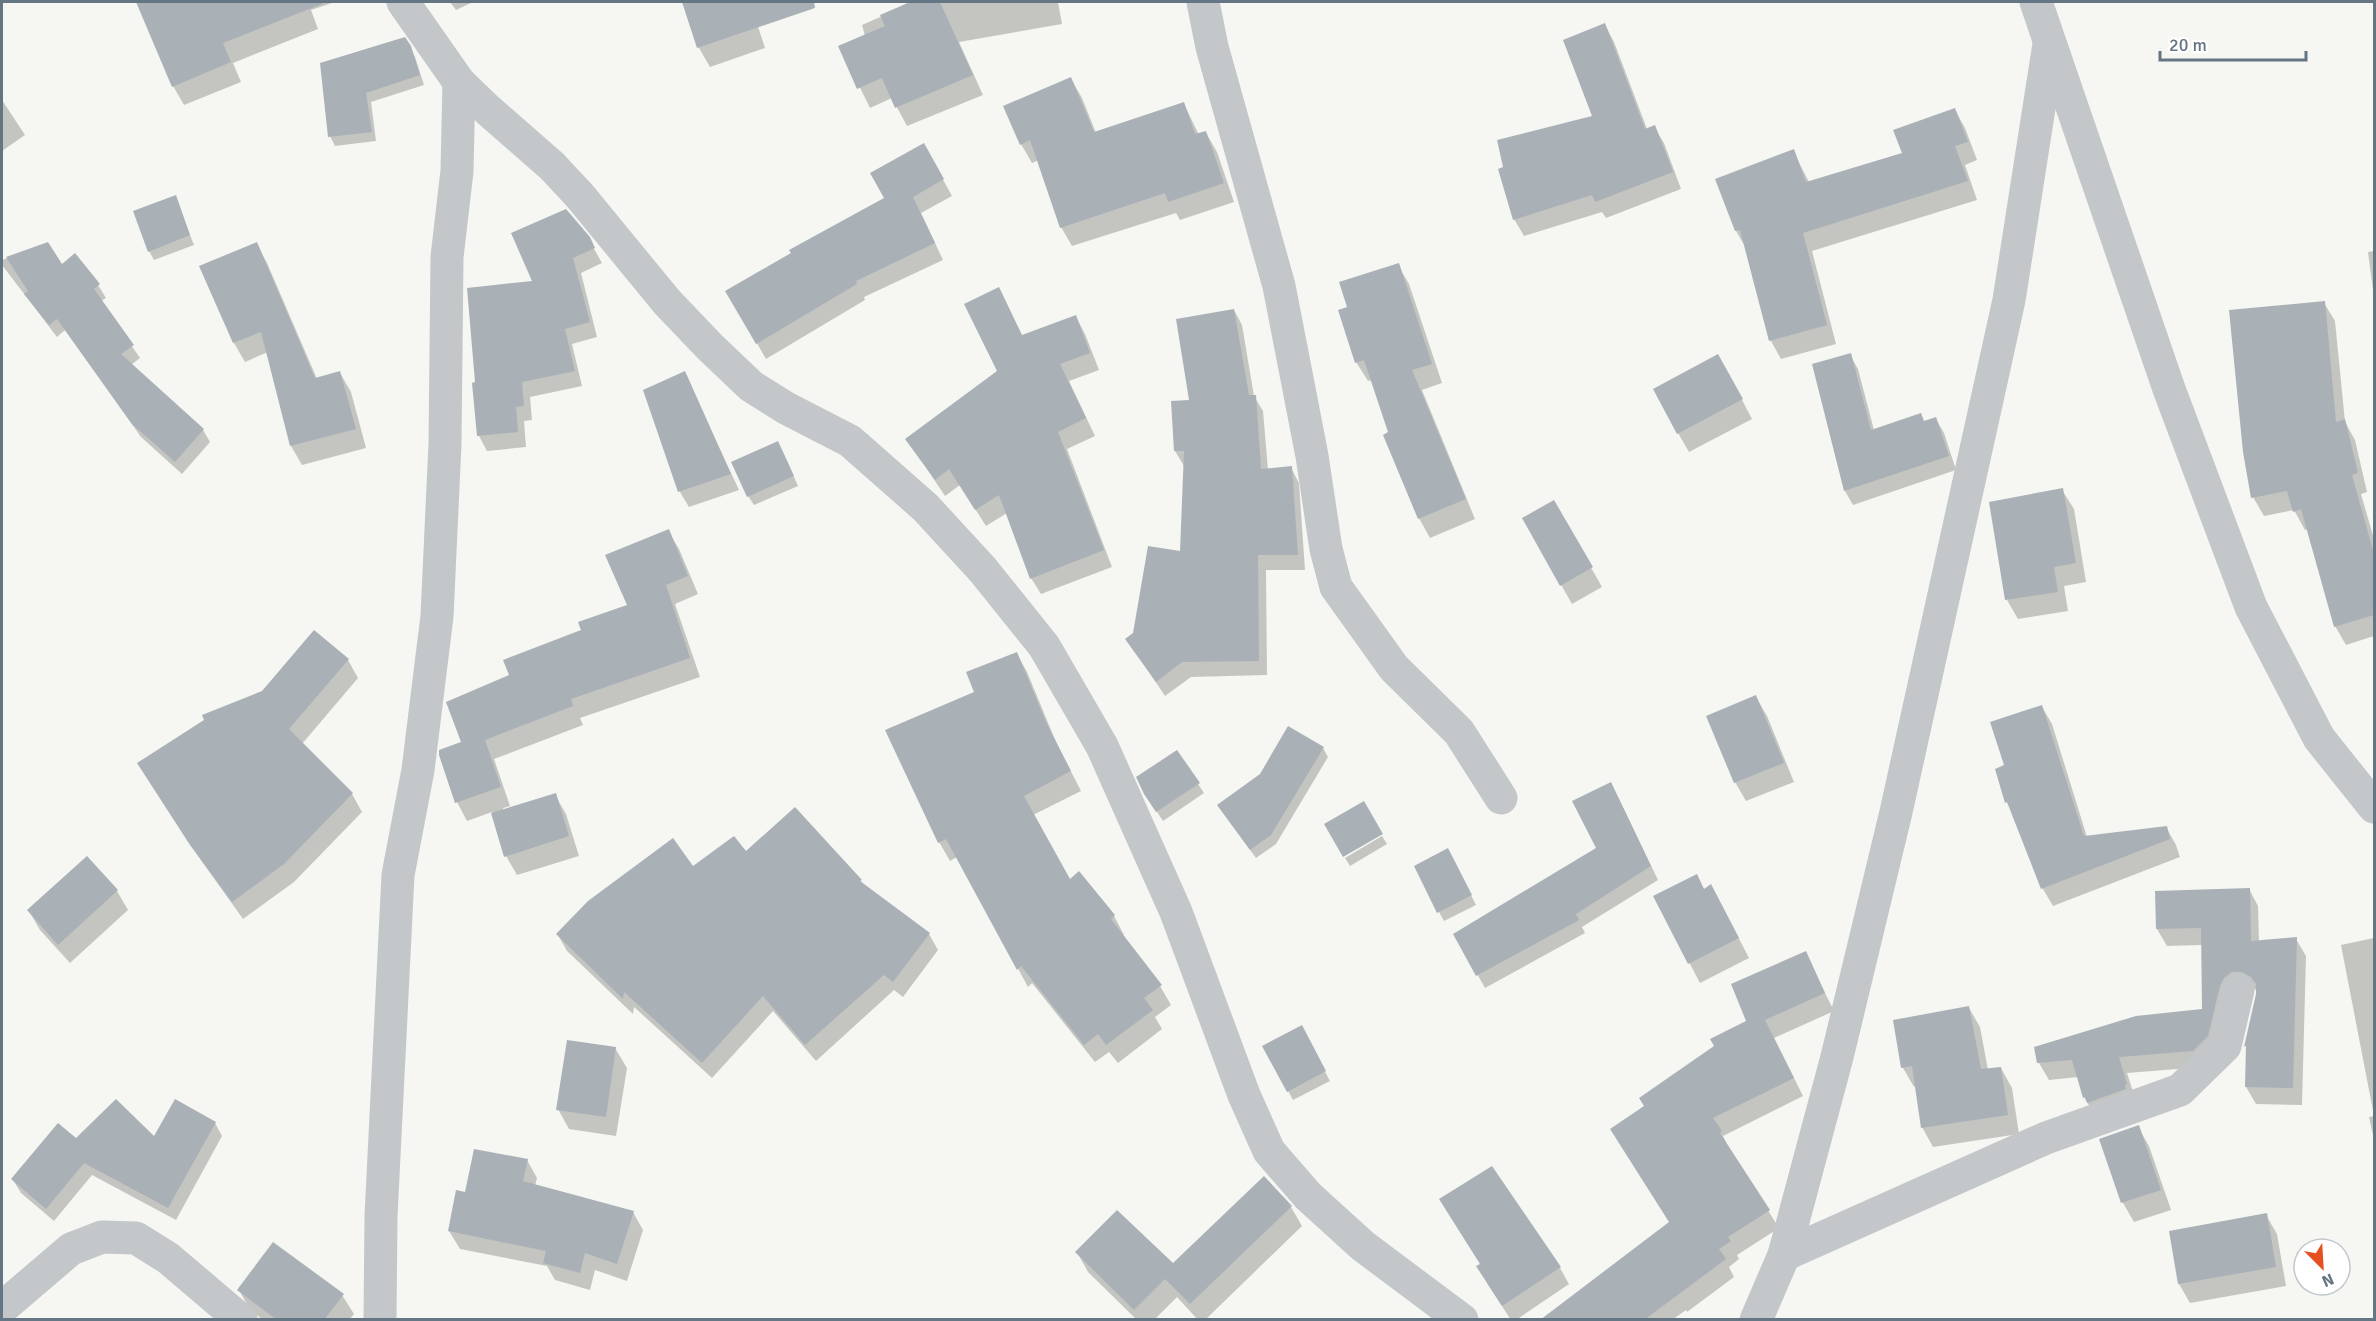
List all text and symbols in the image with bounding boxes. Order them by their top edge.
scale bar [2160,24,2306,62]
text: 20 m [2169,34,2207,56]
north arrow [2292,1237,2352,1297]
text: N [2319,1268,2337,1291]

